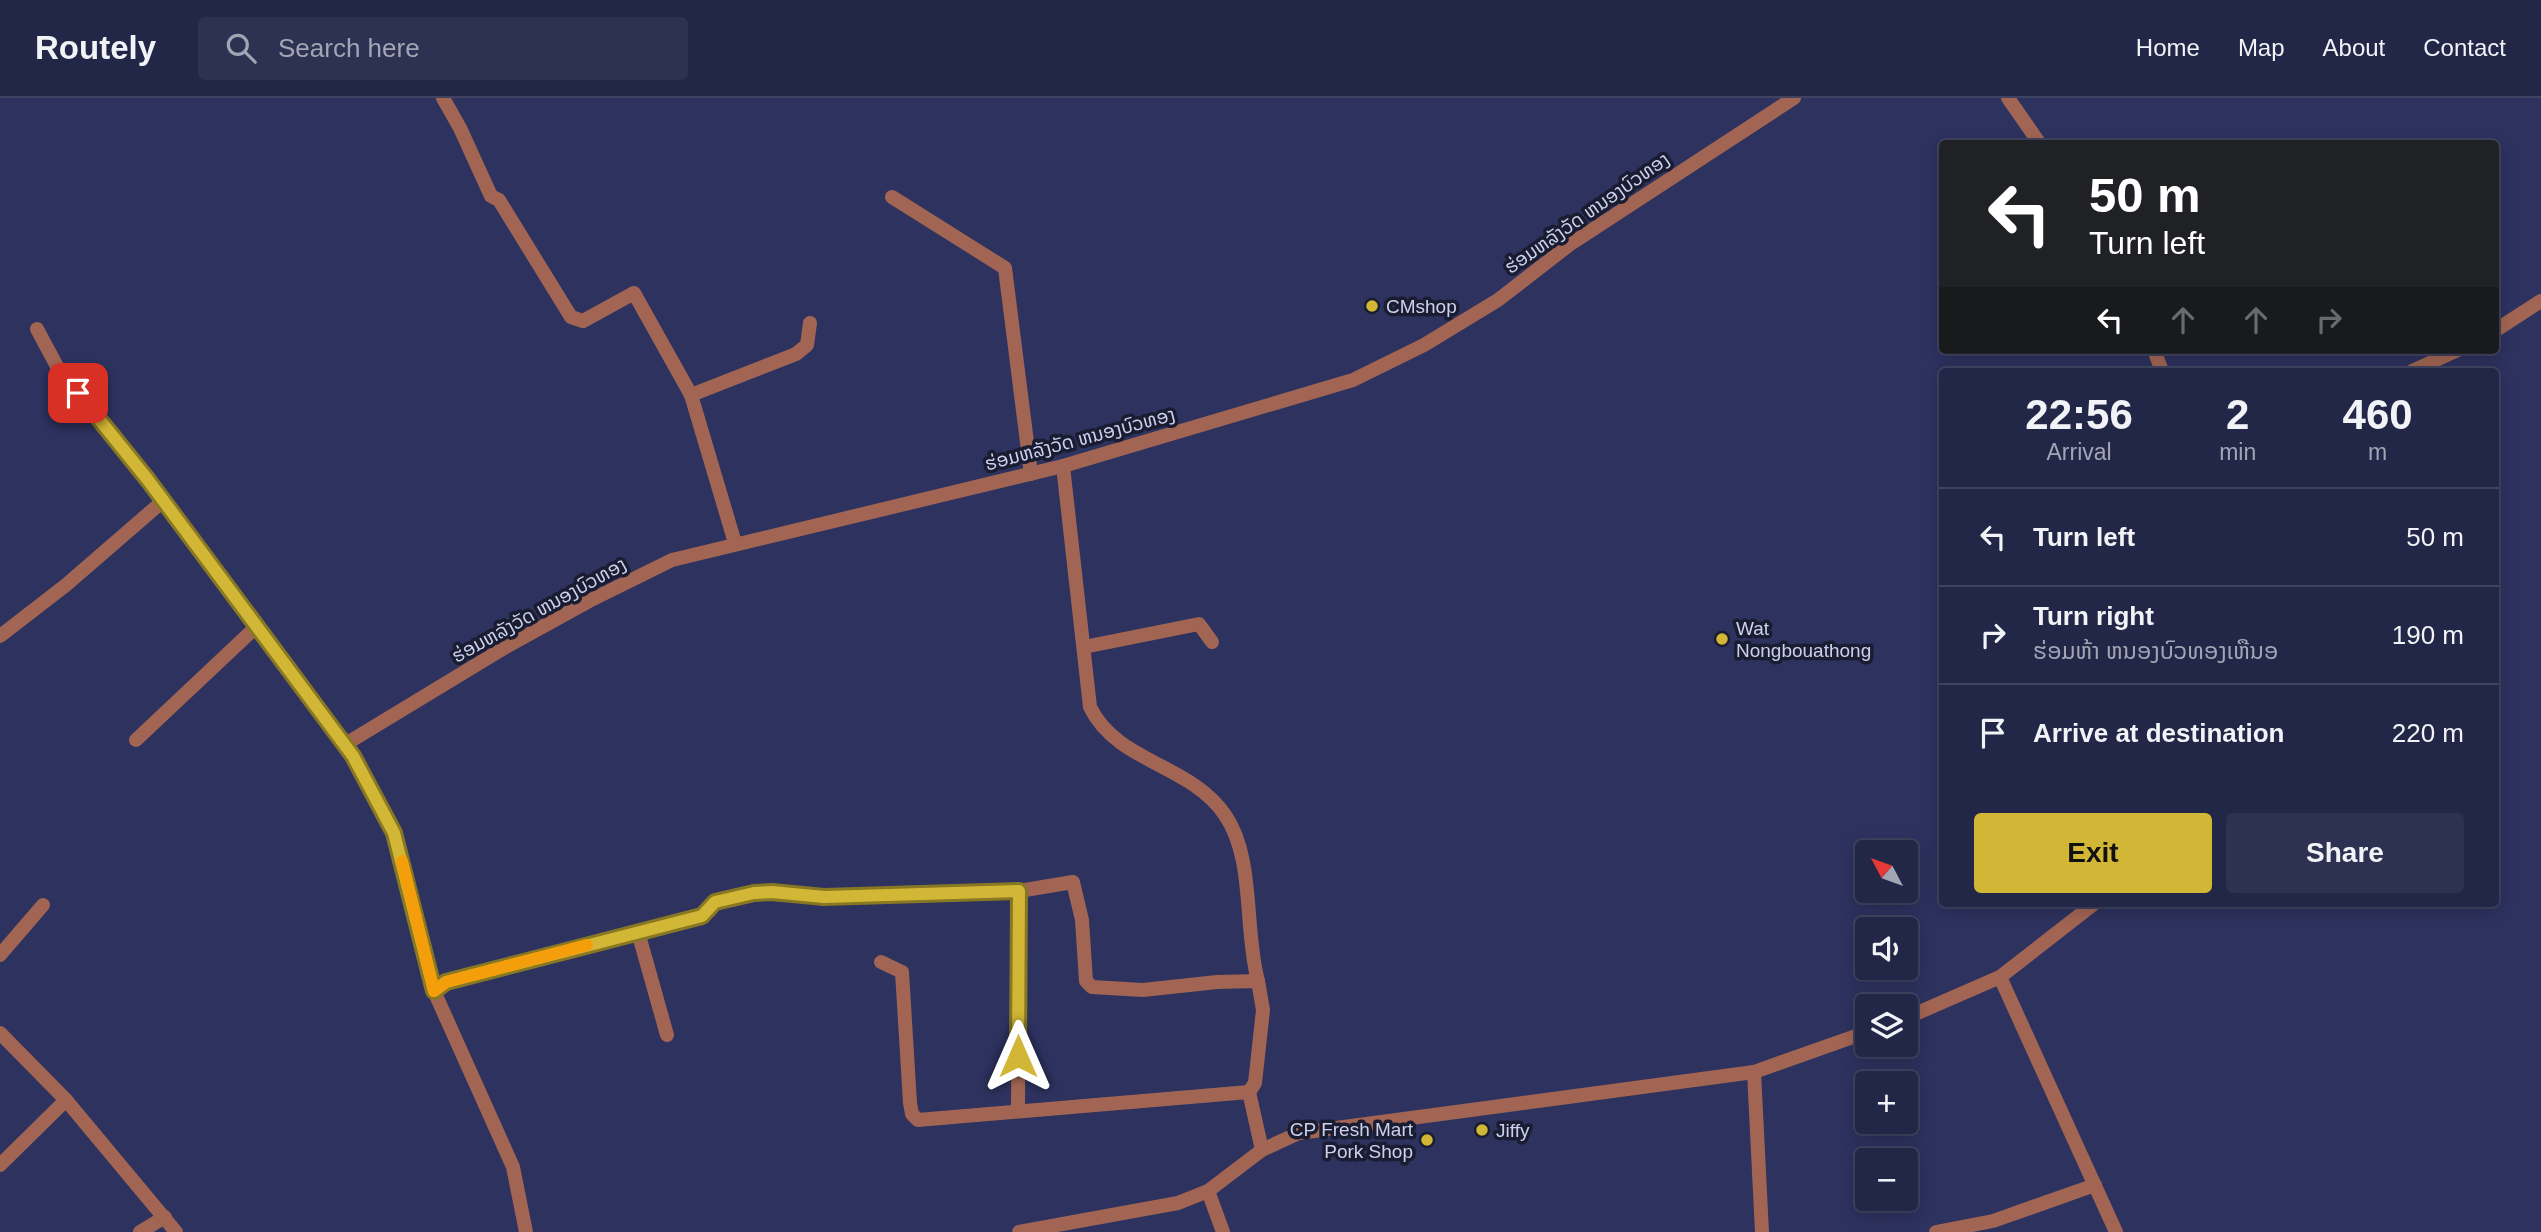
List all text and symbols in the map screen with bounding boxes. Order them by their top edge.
search box [198,17,688,80]
text: Routely [35,29,156,66]
icon: search [222,29,260,67]
text: Search here [278,33,420,63]
text: Home [2136,34,2200,61]
text: Map [2238,34,2285,61]
text: About [2323,34,2385,61]
text: Contact [2423,34,2506,61]
street label: ຮ່ອມຫລັງວັດ ຫນອງບົວທອງ [1501,148,1673,278]
icon: left [1974,168,2065,259]
text: 50 m [2089,168,2201,222]
text: Turn left [2089,225,2205,261]
place label: CMshop [1386,296,1457,317]
marker: CMshop [1364,298,1380,314]
icon: left [2091,301,2129,339]
icon: ahead [2164,301,2202,339]
icon: ahead [2237,301,2275,339]
icon: right [2310,301,2348,339]
pin [48,363,108,423]
icon: arrive [59,374,97,412]
text: 22:56 [2025,391,2133,438]
text: 2 [2226,391,2249,438]
text: 460 [2343,391,2413,438]
street label: ຮ່ອມຫລັງວັດ ຫນອງບົວທອງ [983,403,1177,475]
text: Arrival [2046,439,2112,465]
text: min [2219,439,2256,465]
text: m [2368,439,2387,465]
icon: left [1974,518,2012,556]
text: Turn left [2033,522,2135,552]
text: 50 m [2406,522,2464,552]
street label: ຮ່ອມຫລັງວັດ ຫນອງບົວທອງ [448,553,630,667]
text: Turn right [2033,601,2154,631]
icon: right [1974,616,2012,654]
place label: Wat Nongbouathong [1736,618,1871,661]
text: 190 m [2392,620,2464,650]
marker: Wat Nongbouathong [1714,631,1730,647]
text: ຮ່ອມຫ້າ ຫນອງບົວທອງເຫືນອ [2033,638,2278,664]
icon: arrive [1974,714,2012,752]
text: Arrive at destination [2033,718,2284,748]
text: 220 m [2392,718,2464,748]
button: Exit [1974,813,2212,893]
button: Share [2226,813,2464,893]
north arrow [1855,840,1918,903]
map controls [1855,840,1918,1211]
button: sound [1855,917,1918,980]
button: layers [1855,994,1918,1057]
position arrow [981,1019,1055,1093]
button: + [1855,1071,1918,1134]
place label: CP Fresh Mart Pork Shop [1290,1119,1414,1162]
place label: Jiffy [1496,1120,1530,1141]
marker: Jiffy [1474,1122,1490,1138]
marker: CP Fresh Mart Pork Shop [1419,1132,1435,1148]
button: − [1855,1148,1918,1211]

